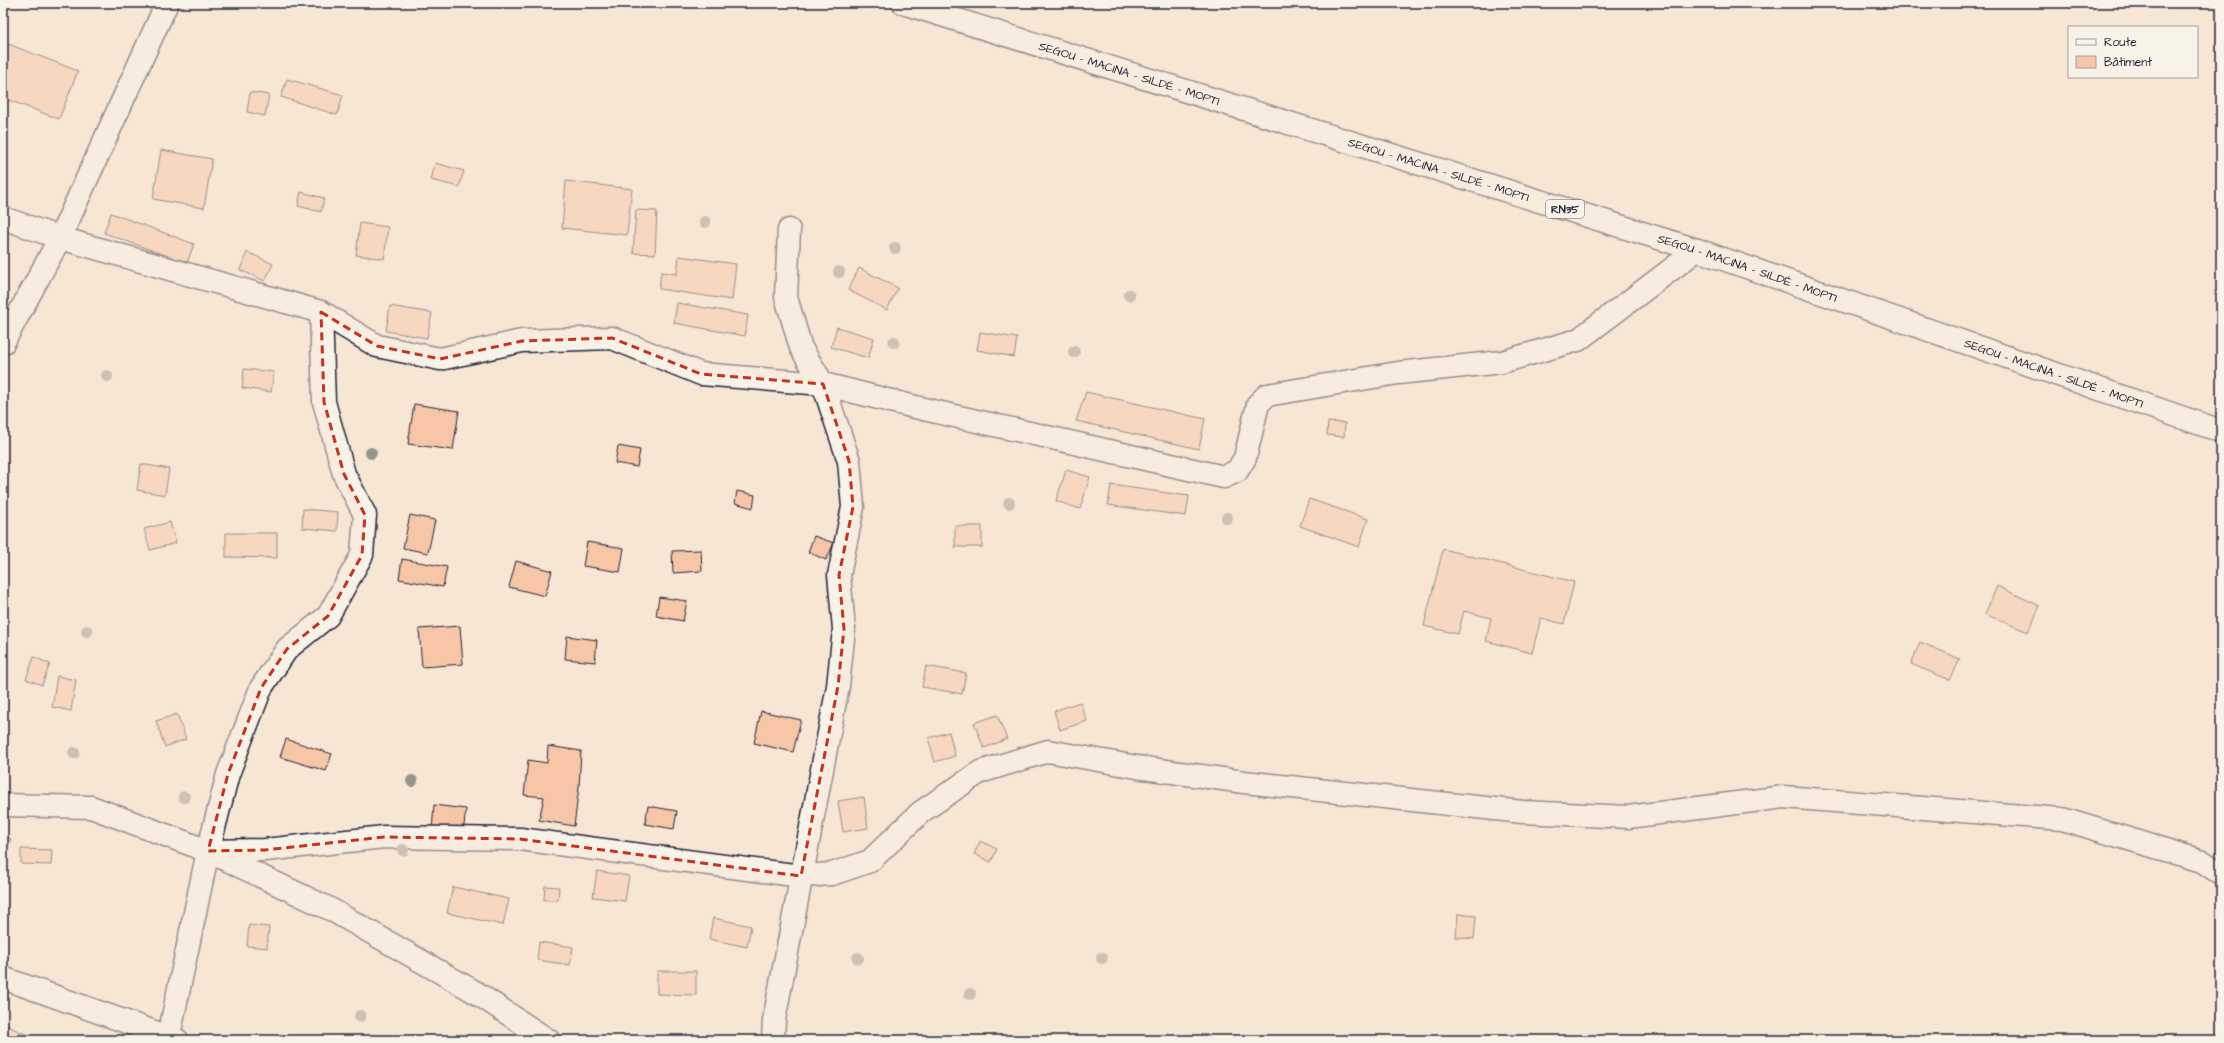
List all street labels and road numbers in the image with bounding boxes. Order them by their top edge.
street label: SEGOU - MACINA - SILDÉ - MOPTI [1036,38,1222,110]
street label: SEGOU - MACINA - SILDÉ - MOPTI [1346,134,1531,206]
road number: RN35 [1546,200,1584,218]
street label: SEGOU - MACINA - SILDÉ - MOPTI [1655,230,1840,307]
street label: SEGOU - MACINA - SILDÉ - MOPTI [1962,335,2146,413]

